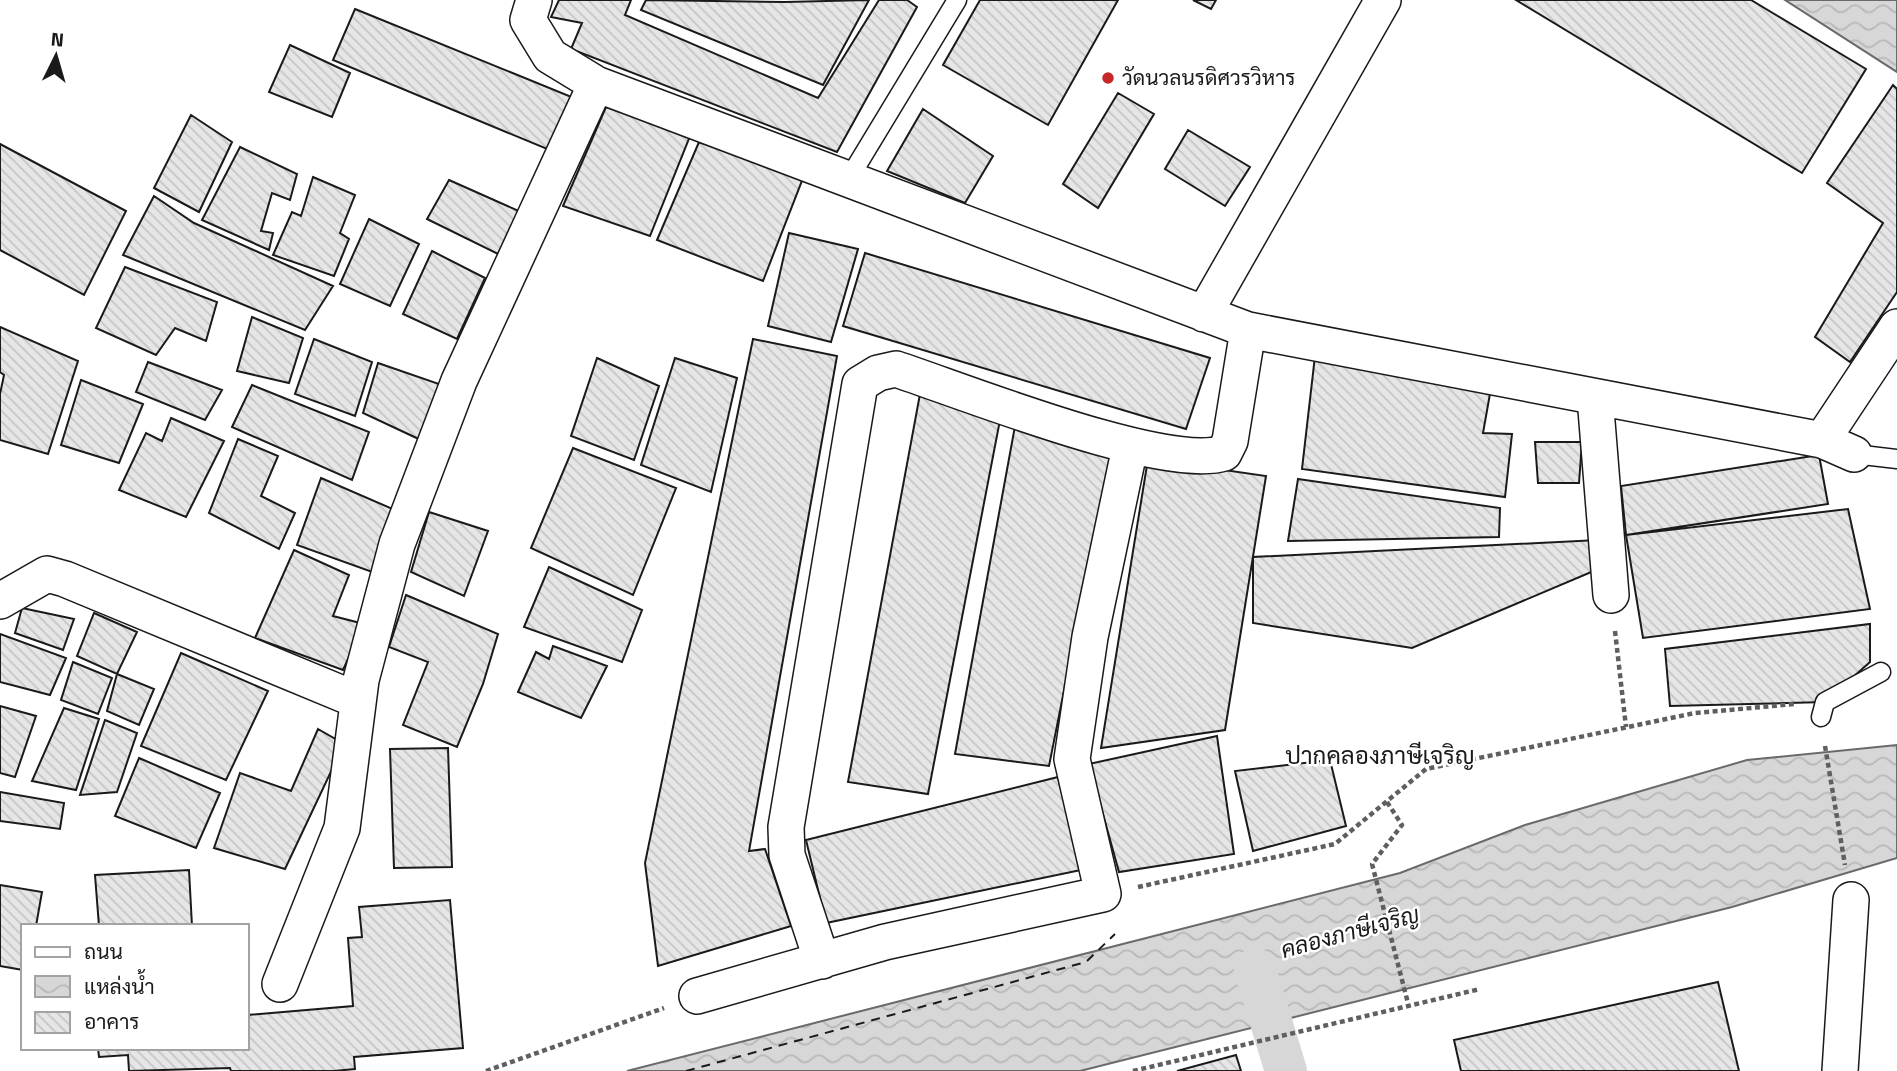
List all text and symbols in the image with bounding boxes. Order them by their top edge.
north arrow [21,21,91,91]
text: N [50,24,65,54]
place label: วัดนวลนรดิศวรวิหาร [1122,61,1295,93]
marker: วัดนวลนรดิศวรวิหาร [1100,70,1116,86]
district label: ปากคลองภาษีเจริญ [1285,737,1475,773]
water label: คลองภาษีเจริญ [1277,896,1423,967]
legend [21,924,248,1050]
text: ถนน [84,935,123,967]
text: แหล่งน้ำ [84,969,155,1002]
text: อาคาร [84,1005,140,1037]

